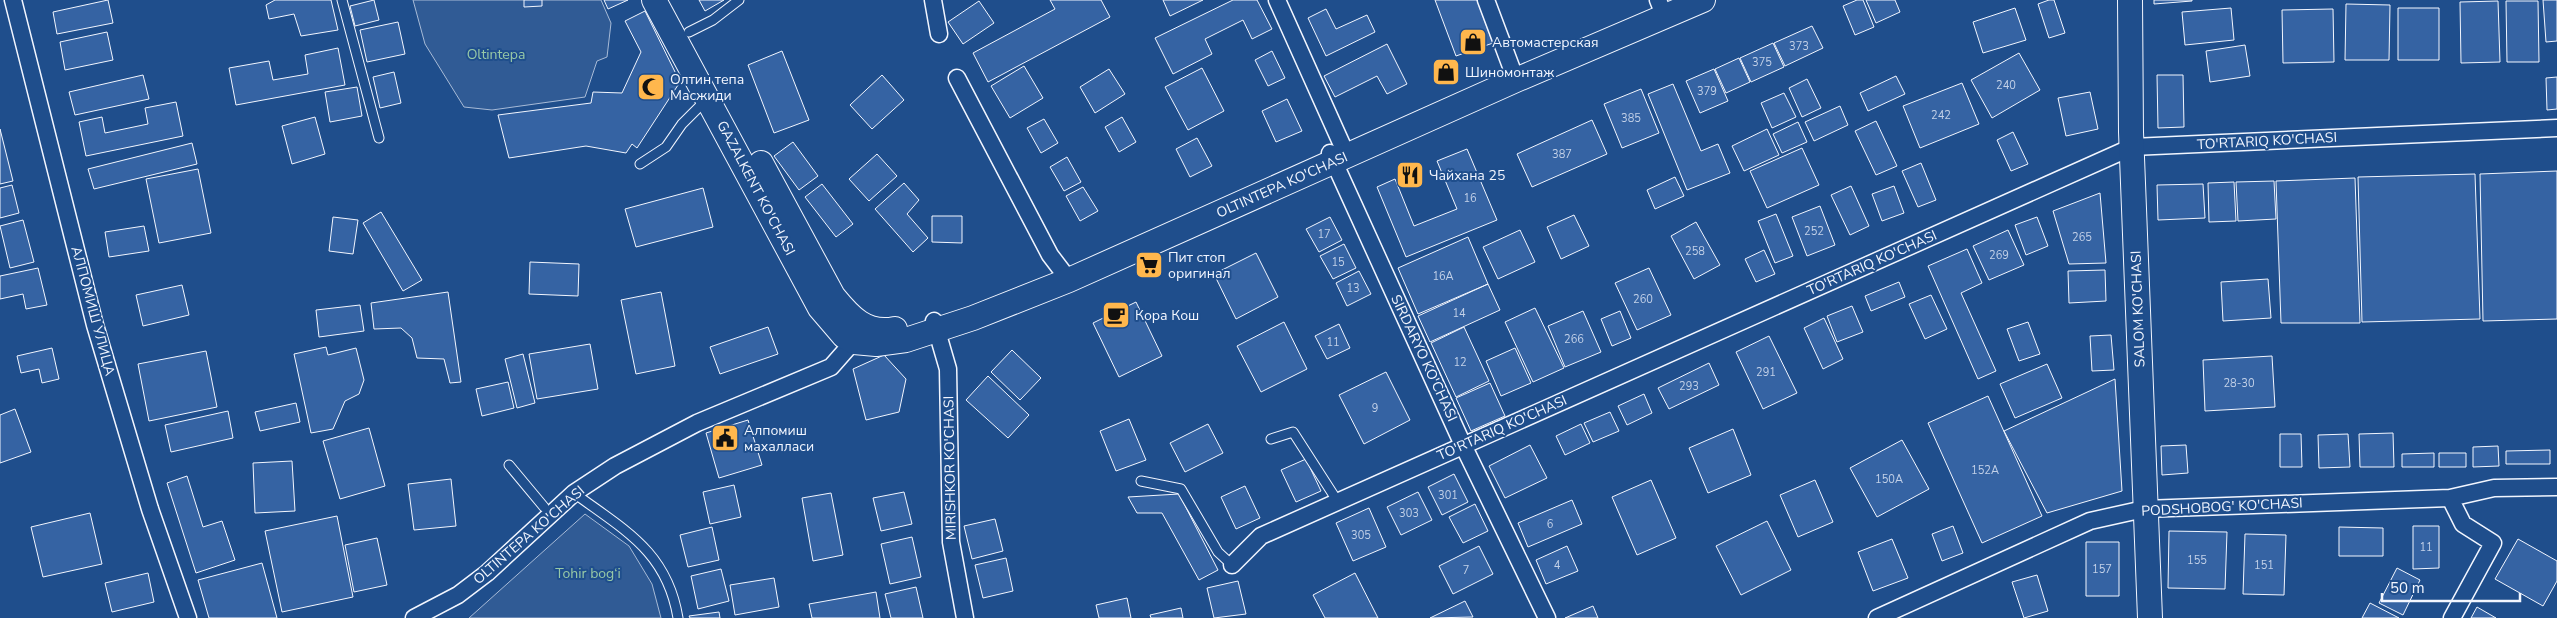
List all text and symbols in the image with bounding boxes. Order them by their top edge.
shop icon: Автомастерская [1458,27,1488,57]
place label: Автомастерская [1492,33,1599,52]
house number: 373 [1789,39,1809,54]
park label: Oltintepa [467,45,525,64]
house number: 375 [1752,55,1772,70]
shop icon: Шиномонтаж [1431,57,1461,87]
place label: Шиномонтаж [1465,63,1554,82]
place label: Олтин тепа Масжиди [670,70,744,105]
mosque icon: Олтин тепа Масжиди [636,72,666,102]
house number: 240 [1996,78,2016,93]
house number: 379 [1697,84,1717,99]
house number: 242 [1931,108,1951,123]
house number: 385 [1621,111,1641,126]
street label: GAZALKENT KO'CHASI [712,117,800,259]
street label: TO'RTARIQ KO'CHASI [2197,128,2337,154]
street label: OLTINTEPA KO'CHASI [1213,147,1351,223]
house number: 387 [1552,147,1572,162]
restaurant icon: Чайхана 25 [1395,160,1425,190]
place label: Чайхана 25 [1429,166,1505,185]
house number: 16 [1463,191,1477,206]
house number: 252 [1804,224,1824,239]
street label: TO'RTARIQ KO'CHASI [1804,226,1940,300]
house number: 17 [1317,227,1331,242]
house number: 265 [2072,230,2092,245]
street label: АЛПОМИШ УЛИЦА [67,244,119,378]
house number: 258 [1685,244,1705,259]
place label: Пит стоп оригинал [1168,248,1230,283]
house number: 269 [1989,248,2009,263]
supermarket icon: Пит стоп оригинал [1134,250,1164,280]
street label: SALOM KO'CHASI [2126,250,2150,368]
house number: 15 [1331,255,1345,270]
house number: 16A [1432,269,1454,284]
house number: 13 [1346,281,1360,296]
street label: SIRDARYO KO'CHASI [1386,291,1462,425]
house number: 260 [1633,292,1653,307]
cafe icon: Кора Кош [1101,300,1131,330]
place label: Кора Кош [1135,306,1199,325]
house number: 14 [1452,306,1466,321]
house number: 266 [1564,332,1584,347]
house number: 11 [1326,335,1340,350]
house number: 12 [1453,355,1467,370]
house number: 291 [1756,365,1776,380]
house number: 28-30 [2223,376,2255,391]
house number: 293 [1679,379,1699,394]
street label: TO'RTARIQ KO'CHASI [1434,391,1570,465]
street label: MIRISHKOR KO'CHASI [939,396,961,540]
house number: 9 [1372,401,1378,416]
place label: Алпомиш махалласи [744,421,814,456]
public building icon: Алпомиш махалласи [710,423,740,453]
house number: 152A [1971,463,1999,478]
house number: 150A [1875,472,1903,487]
street label: OLTINTEPA KO'CHASI [469,481,589,589]
house number: 301 [1438,488,1458,503]
street label: PODSHOBOG' KO'CHASI [2141,493,2303,521]
house number: 303 [1399,506,1419,521]
house number: 6 [1547,517,1554,532]
house number: 305 [1351,528,1371,543]
house number: 11 [2419,540,2433,555]
house number: 155 [2187,553,2207,568]
house number: 4 [1554,558,1561,573]
house number: 151 [2254,558,2274,573]
house number: 157 [2092,562,2112,577]
house number: 7 [1463,563,1469,578]
park label: Tohir bog‘i [555,564,621,583]
scale bar [2382,570,2520,602]
text: 50 m [2390,578,2425,598]

